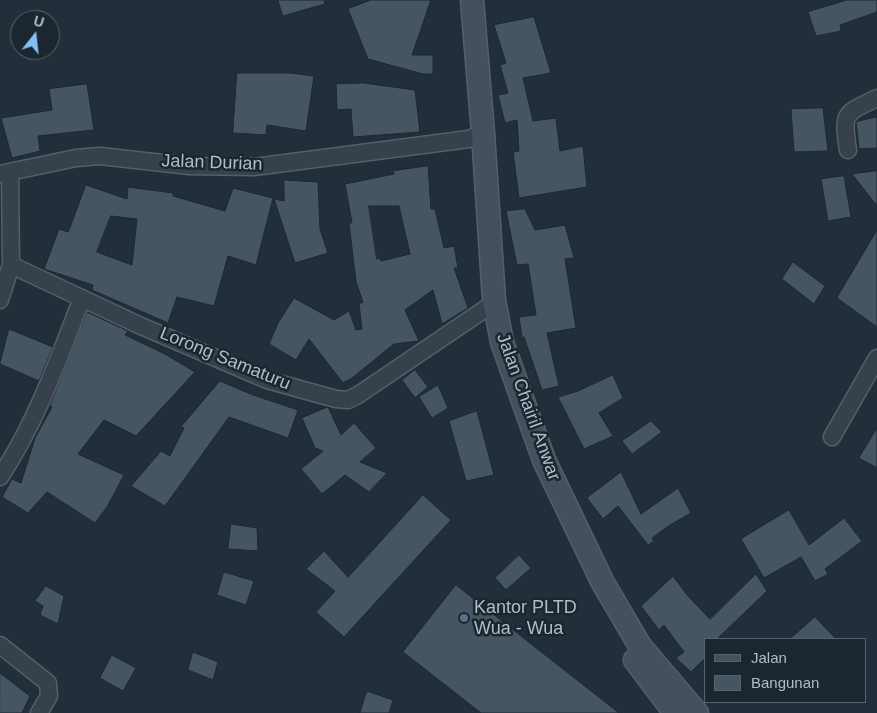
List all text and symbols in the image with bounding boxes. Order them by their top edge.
north arrow [10,10,60,60]
text: U [32,12,46,31]
street label: Jalan Durian [161,150,263,176]
street label: Lorong Samaturu [156,323,294,395]
street label: Jalan Chairil Anwar [491,330,565,484]
place label: Kantor PLTD Wua - Wua [474,597,577,640]
marker: Kantor PLTD Wua - Wua [458,612,470,624]
legend [704,638,867,703]
text: Jalan [751,649,787,666]
text: Bangunan [751,674,819,691]

